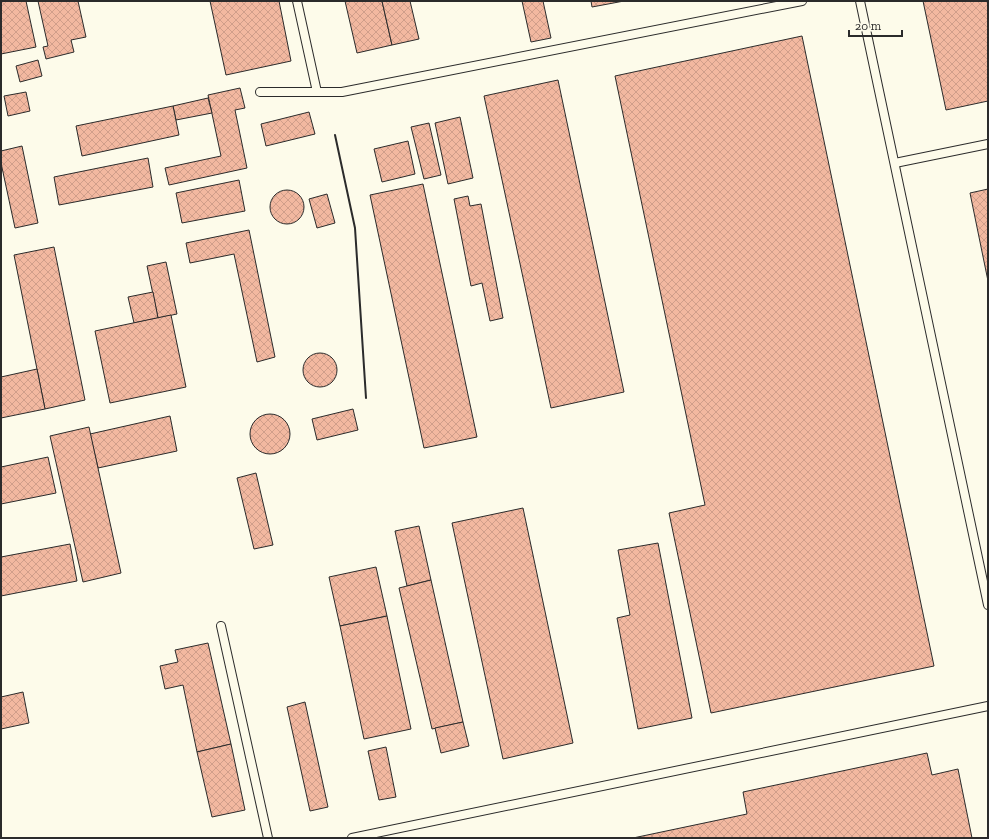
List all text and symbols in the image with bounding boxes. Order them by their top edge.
scale bar [849,12,902,38]
text: 20 m [855,19,882,33]

